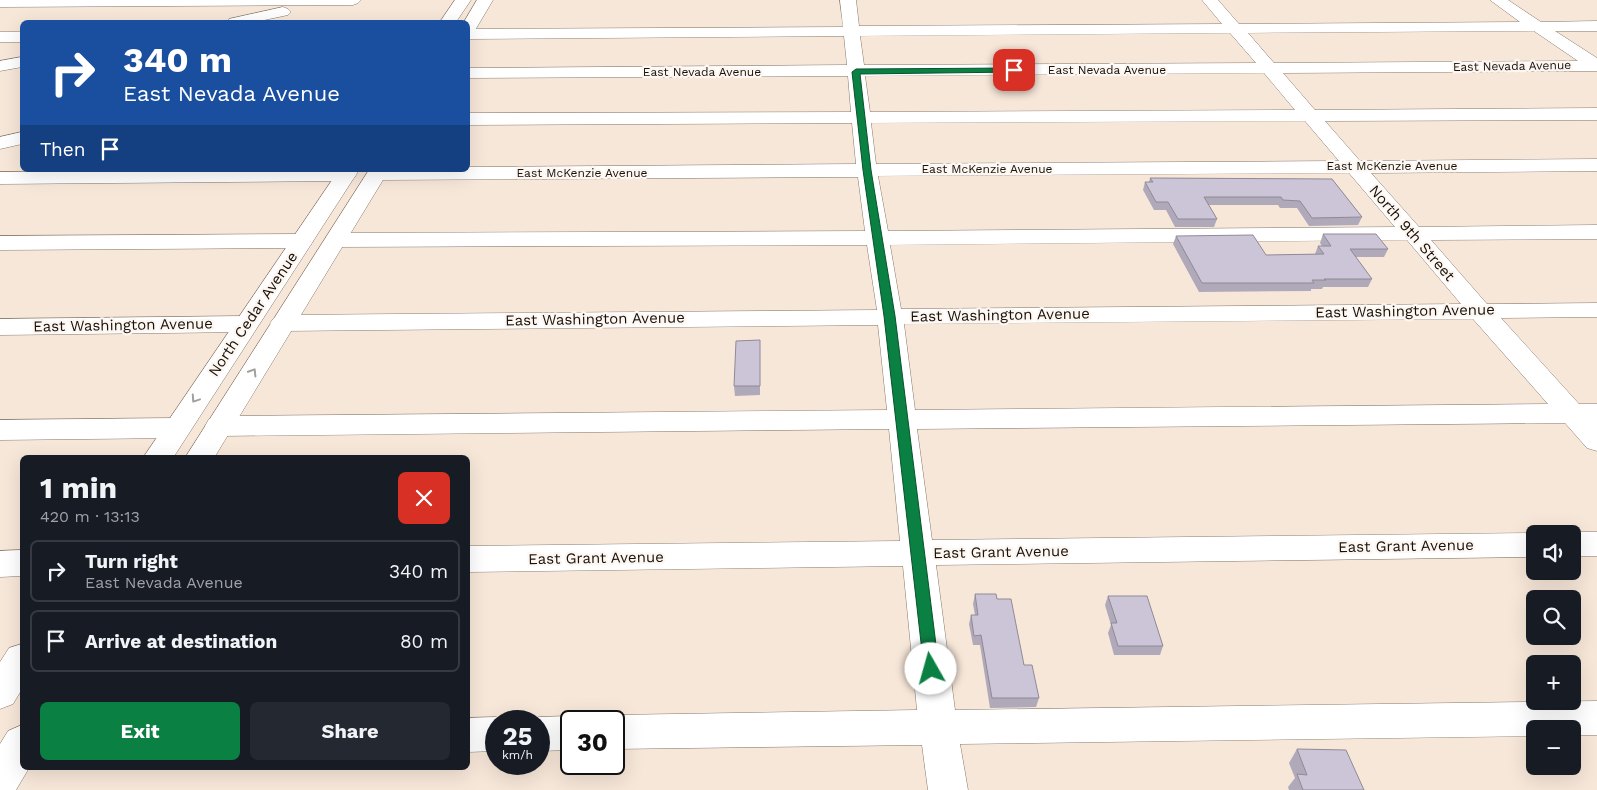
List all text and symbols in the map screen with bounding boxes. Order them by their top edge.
text: 340 m [123,39,232,81]
icon: right [40,40,105,105]
pin [993,49,1035,91]
icon: arrive [1000,56,1028,84]
street label: East Nevada Avenue [1453,58,1571,74]
street label: East Nevada Avenue [1048,63,1166,77]
street label: East Nevada Avenue [643,65,761,79]
text: East Nevada Avenue [123,81,340,106]
icon: arrive [96,135,124,163]
text: Then [40,138,86,161]
street label: East McKenzie Avenue [1326,159,1458,173]
street label: East McKenzie Avenue [921,162,1053,176]
street label: East McKenzie Avenue [516,166,648,180]
street label: North 9th Street [1365,181,1459,285]
street label: North Cedar Avenue [205,248,301,380]
street label: East Washington Avenue [1315,300,1495,322]
street label: East Washington Avenue [910,304,1090,326]
street label: East Washington Avenue [505,308,685,330]
street label: East Washington Avenue [33,314,213,336]
one-way arrow [247,368,256,377]
one-way arrow [192,394,201,403]
text: 1 min [40,470,117,505]
button: close [398,472,450,524]
text: 420 m · 13:13 [40,507,140,526]
map controls [1526,525,1581,775]
button: sound [1526,525,1581,580]
street label: East Grant Avenue [1338,536,1474,556]
street label: East Grant Avenue [933,542,1069,562]
street label: East Grant Avenue [528,548,664,568]
text: Turn right [85,550,178,573]
icon: right [42,557,70,585]
text: 340 m [389,560,448,583]
text: East Nevada Avenue [85,573,243,592]
button: search [1526,590,1581,645]
icon: arrive [42,627,70,655]
text: Arrive at destination [85,630,277,653]
text: 80 m [400,630,448,653]
position arrow [904,642,956,694]
button: + [1526,655,1581,710]
button: Exit [40,702,240,760]
button: Share [250,702,450,760]
speed limit sign: 30 [560,710,625,775]
button: − [1526,720,1581,775]
text: 25 [503,722,532,751]
text: km/h [502,748,533,762]

